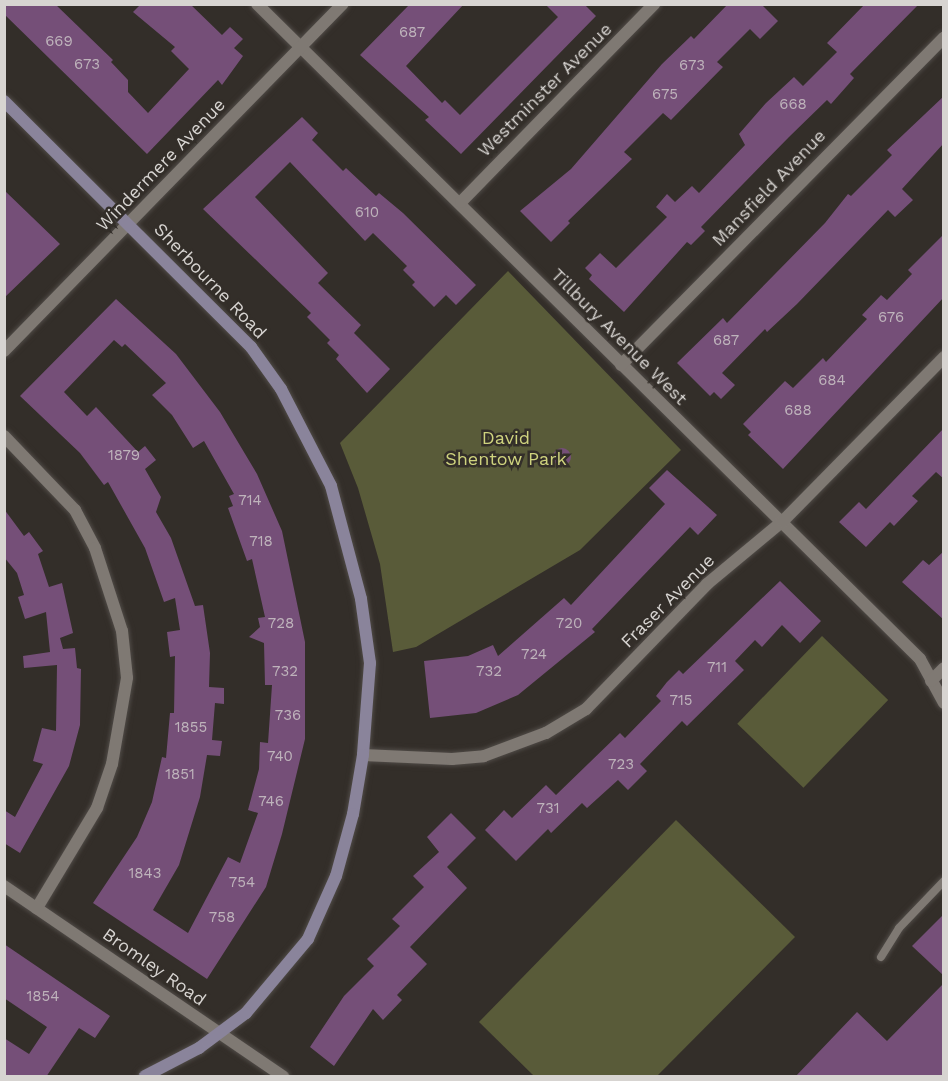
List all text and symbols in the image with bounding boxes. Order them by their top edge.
street label: Westminster Avenue [473,18,617,162]
house number: 687 [399,24,425,42]
house number: 669 [45,33,73,51]
house number: 673 [74,56,100,74]
house number: 673 [679,57,705,75]
house number: 675 [652,86,678,104]
street label: Windermere Avenue [92,94,230,236]
house number: 668 [779,96,807,114]
street label: Mansfield Avenue [707,125,831,251]
house number: 610 [355,204,379,222]
street label: Sherbourne Road [149,219,271,343]
street label: Tillbury Avenue West [546,264,692,410]
house number: 676 [878,309,904,327]
house number: 687 [713,332,739,350]
house number: 684 [818,372,846,390]
house number: 688 [784,402,812,420]
park label: David Shentow Park [445,428,567,470]
house number: 1879 [108,447,140,465]
house number: 714 [238,492,262,510]
house number: 718 [249,533,273,551]
street label: Fraser Avenue [616,549,720,653]
house number: 728 [268,615,294,633]
house number: 720 [556,615,582,633]
house number: 724 [521,646,547,664]
house number: 711 [707,659,727,677]
house number: 732 [272,663,298,681]
house number: 732 [476,663,502,681]
house number: 715 [670,692,692,710]
house number: 736 [275,707,301,725]
house number: 1855 [175,719,207,737]
house number: 740 [267,748,293,766]
house number: 723 [608,756,634,774]
house number: 1851 [165,766,195,784]
house number: 746 [258,793,284,811]
house number: 731 [536,800,560,818]
house number: 1843 [129,865,161,883]
house number: 754 [229,874,255,892]
house number: 758 [209,909,235,927]
street label: Bromley Road [98,923,210,1011]
house number: 1854 [27,988,59,1006]

